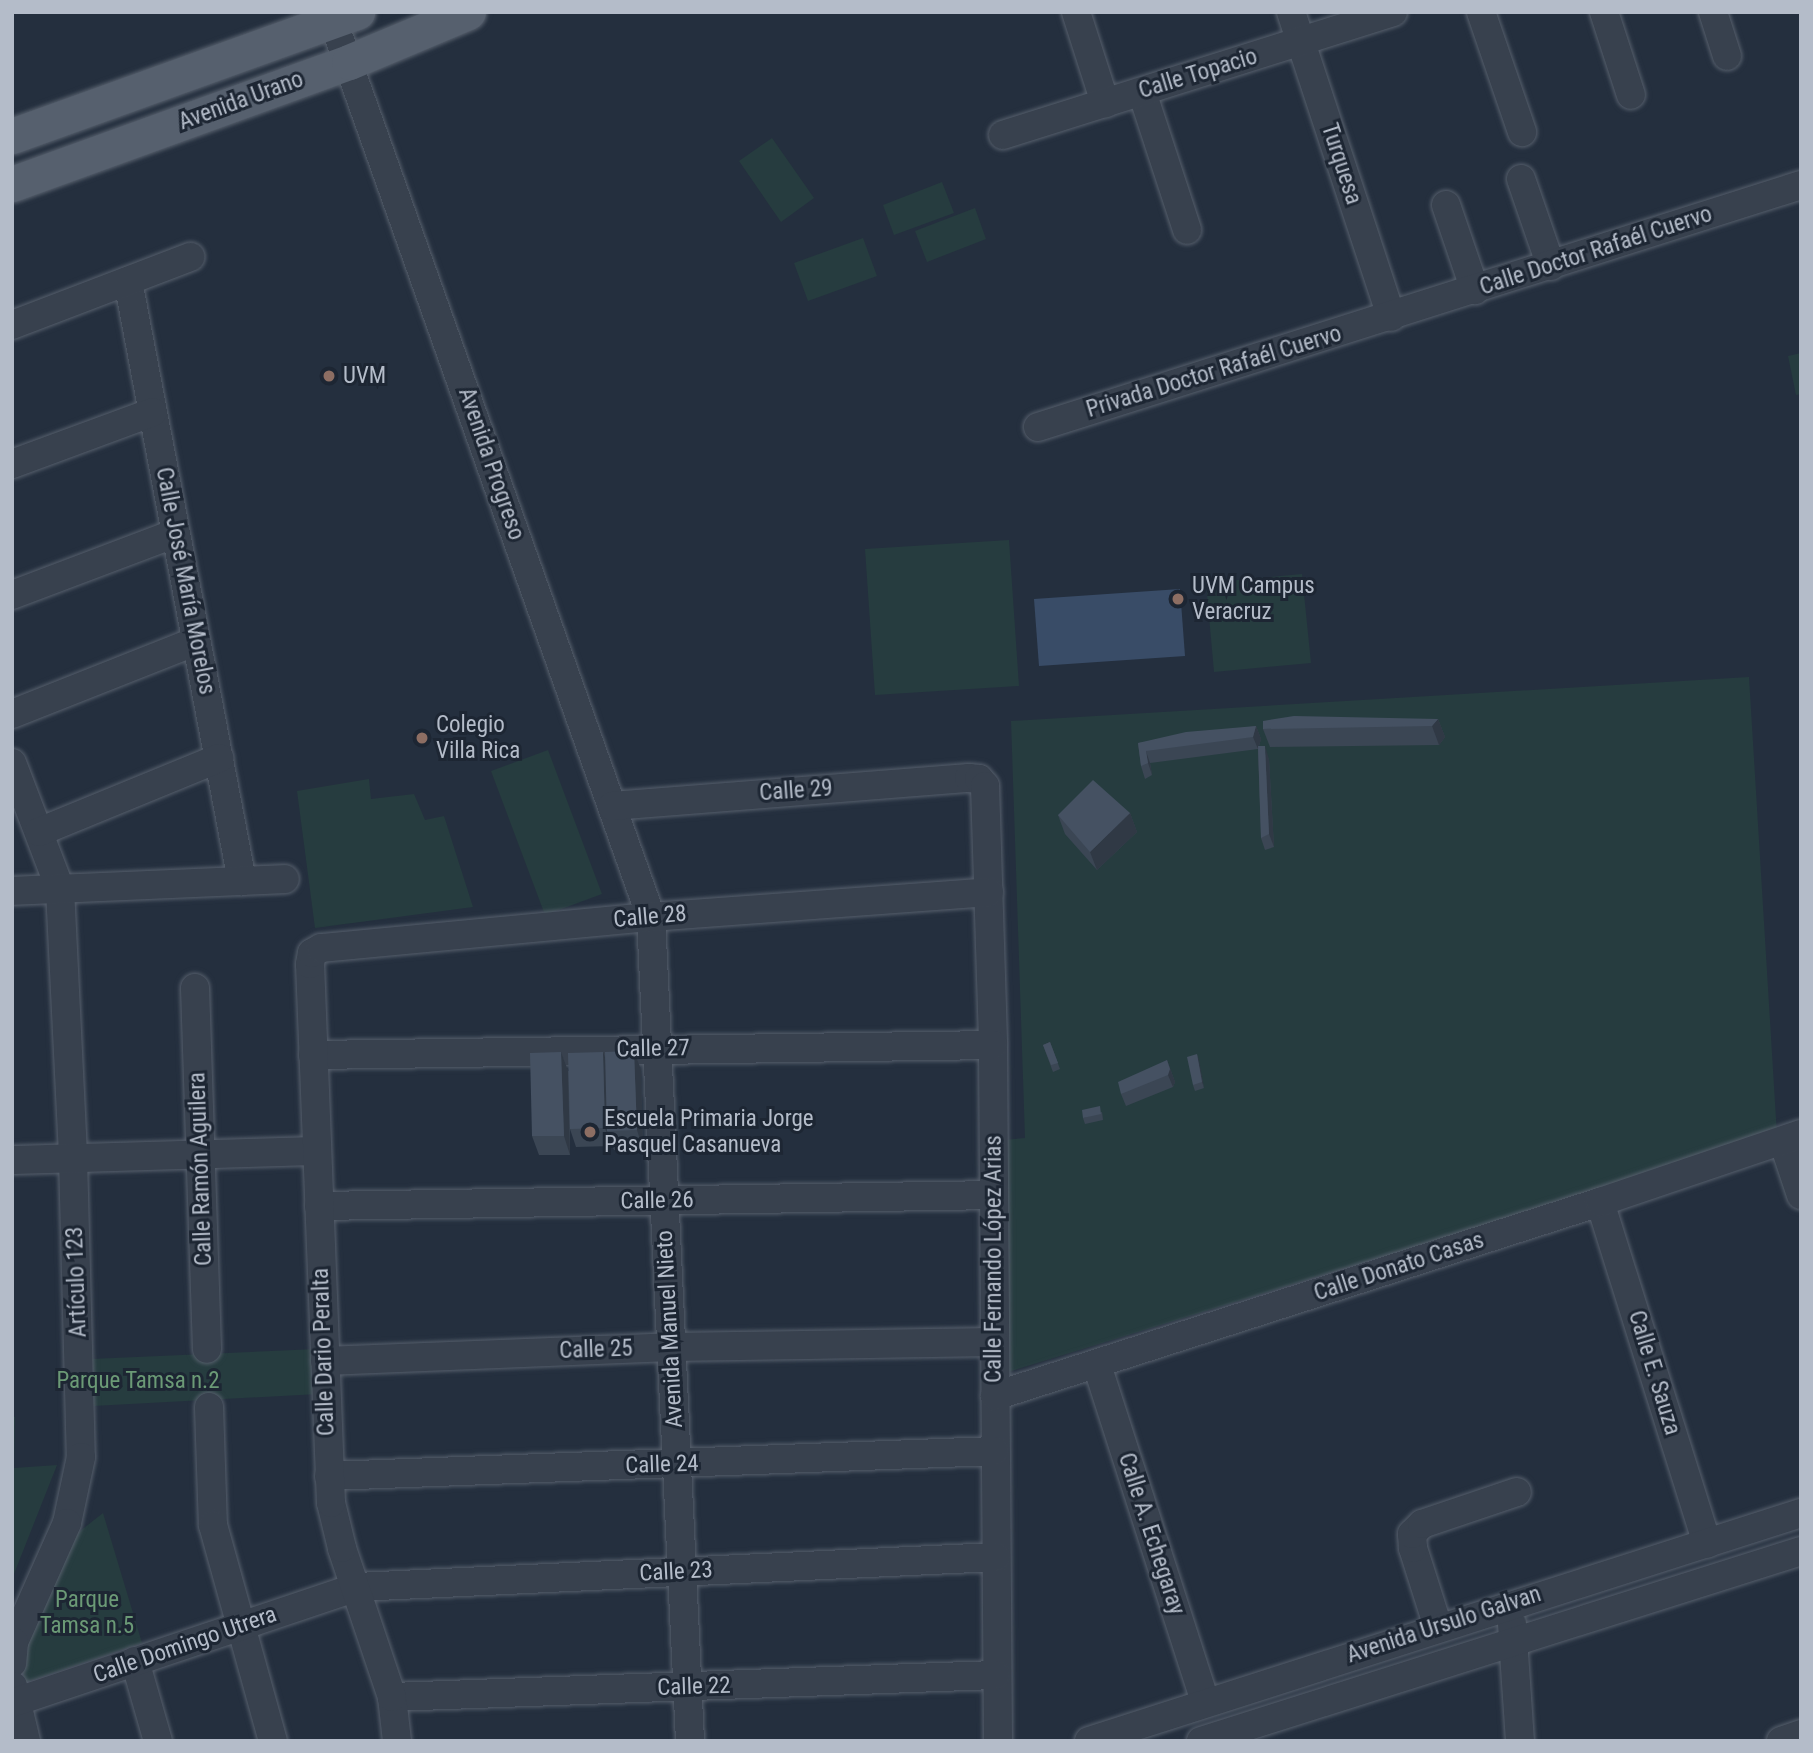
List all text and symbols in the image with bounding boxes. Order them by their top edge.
street label: Calle Topacio [1135,43,1261,105]
street label: Avenida Urano [175,66,307,136]
street label: Turquesa [1315,120,1367,208]
street label: Calle Doctor Rafaél Cuervo [1476,200,1716,302]
street label: Privada Doctor Rafaél Cuervo [1083,320,1345,424]
place label: UVM [343,362,386,390]
marker: UVM [321,368,337,384]
street label: Avenida Progreso [452,384,530,544]
street label: Calle José María Morelos [149,465,221,697]
place label: UVM Campus Veracruz [1192,572,1315,626]
marker: UVM Campus Veracruz [1170,591,1186,607]
place label: Colegio Villa Rica [436,711,520,765]
marker: Colegio Villa Rica [414,730,430,746]
street label: Calle 29 [758,775,834,807]
street label: Calle 28 [612,900,688,934]
street label: Calle 27 [616,1035,690,1063]
street label: Calle Ramón Aguilera [184,1072,218,1266]
place label: Escuela Primaria Jorge Pasquel Casanueva [604,1105,814,1159]
marker: Escuela Primaria Jorge Pasquel Casanueva [582,1124,598,1140]
street label: Calle Fernando López Arias [980,1135,1008,1383]
street label: Calle 26 [620,1187,694,1215]
street label: Artículo 123 [61,1226,93,1338]
street label: Calle Donato Casas [1311,1227,1487,1307]
street label: Avenida Manuel Nieto [651,1230,689,1428]
street label: Calle Dario Peralta [307,1268,341,1436]
street label: Calle E. Sauza [1622,1307,1686,1439]
street label: Calle 25 [559,1335,633,1365]
park label: Parque Tamsa n.2 [56,1367,220,1395]
street label: Calle 24 [625,1450,699,1480]
street label: Calle A. Echegaray [1112,1450,1190,1618]
street label: Calle 23 [639,1556,713,1588]
street label: Avenida Ursulo Galvan [1343,1581,1545,1669]
park label: Parque Tamsa n.5 [40,1586,134,1640]
street label: Calle Domingo Utrera [90,1601,280,1689]
street label: Calle 22 [657,1672,731,1702]

